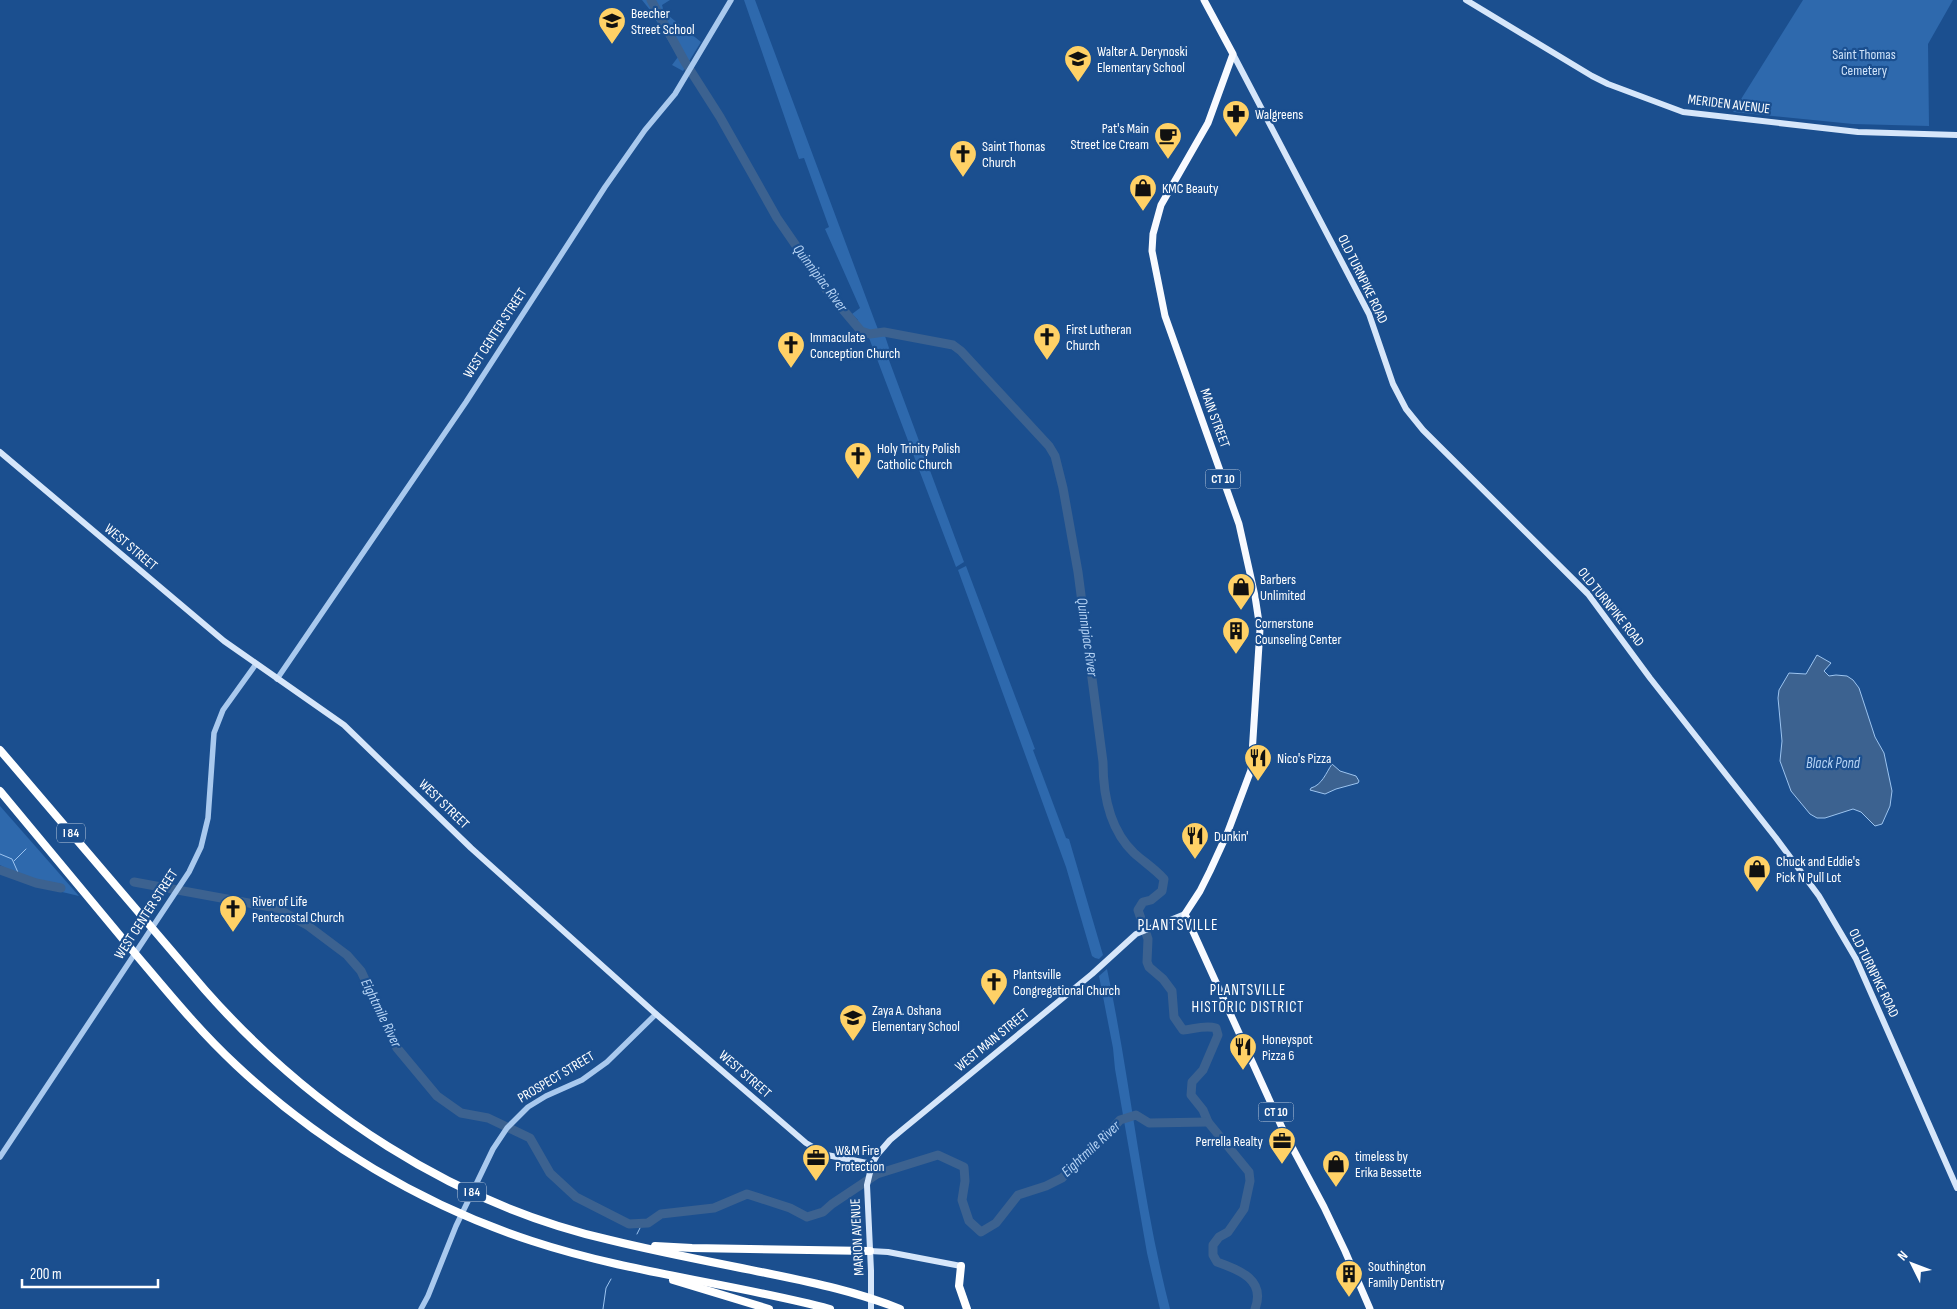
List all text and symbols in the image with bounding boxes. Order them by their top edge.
place label: Beecher Street School [631,5,695,38]
school or university icon: Beecher Street School [597,6,627,45]
place label: Walter A. Derynoski Elementary School [1097,43,1188,76]
school or university icon: Walter A. Derynoski Elementary School [1063,44,1093,83]
park label: Saint Thomas Cemetery [1832,46,1896,79]
street label: MERIDEN AVENUE [1687,91,1771,118]
pharmacy icon: Walgreens [1221,99,1251,138]
place label: Walgreens [1255,106,1303,123]
place label: Pat's Main Street Ice Cream [1070,120,1149,153]
cafe icon: Pat's Main Street Ice Cream [1153,121,1183,160]
place label: Saint Thomas Church [982,138,1045,171]
church icon: Saint Thomas Church [948,139,978,178]
shop icon: KMC Beauty [1128,173,1158,212]
place label: KMC Beauty [1162,180,1219,197]
street label: OLD TURNPIKE ROAD [1334,232,1392,326]
water label: Quinnipiac River [788,240,852,316]
street label: WEST CENTER STREET [460,285,531,381]
place label: First Lutheran Church [1066,321,1132,354]
church icon: First Lutheran Church [1032,322,1062,361]
place label: Immaculate Conception Church [810,329,900,362]
church icon: Immaculate Conception Church [776,330,806,369]
street label: MAIN STREET [1196,386,1234,450]
place label: Holy Trinity Polish Catholic Church [877,440,960,473]
church icon: Holy Trinity Polish Catholic Church [843,441,873,480]
road number: CT 10 [1206,469,1240,488]
street label: WEST STREET [101,520,161,574]
street label: OLD TURNPIKE ROAD [1574,564,1648,650]
place label: Barbers Unlimited [1260,571,1306,604]
shop icon: Barbers Unlimited [1226,572,1256,611]
water label: Quinnipiac River [1072,596,1102,679]
place label: Cornerstone Counseling Center [1255,615,1341,648]
building icon: Cornerstone Counseling Center [1221,616,1251,655]
restaurant icon: Nico's Pizza [1243,743,1273,782]
place label: Nico's Pizza [1277,750,1332,767]
water label: Black Pond [1806,754,1861,773]
street label: WEST STREET [415,776,473,833]
restaurant icon: Dunkin' [1180,821,1210,860]
road number: I 84 [57,824,85,842]
place label: Dunkin' [1214,828,1248,845]
place label: Chuck and Eddie's Pick N Pull Lot [1776,853,1860,886]
shop icon: Chuck and Eddie's Pick N Pull Lot [1742,854,1772,893]
street label: WEST CENTER STREET [111,866,182,962]
place label: River of Life Pentecostal Church [252,893,344,926]
church icon: River of Life Pentecostal Church [218,894,248,933]
district label: PLANTSVILLE [1138,916,1218,935]
street label: OLD TURNPIKE ROAD [1845,926,1903,1020]
place label: Plantsville Congregational Church [1013,966,1120,999]
church icon: Plantsville Congregational Church [979,967,1009,1006]
water label: Eightmile River [356,976,406,1051]
district label: PLANTSVILLE HISTORIC DISTRICT [1192,981,1304,1017]
place label: Zaya A. Oshana Elementary School [872,1002,960,1035]
school or university icon: Zaya A. Oshana Elementary School [838,1003,868,1042]
street label: WEST MAIN STREET [951,1005,1033,1075]
place label: Honeyspot Pizza 6 [1262,1031,1313,1064]
restaurant icon: Honeyspot Pizza 6 [1228,1032,1258,1071]
street label: PROSPECT STREET [515,1047,598,1107]
street label: WEST STREET [715,1047,775,1102]
road number: CT 10 [1258,1102,1294,1122]
water label: Eightmile River [1057,1116,1125,1181]
office icon: Perrella Realty [1267,1126,1297,1165]
place label: Perrella Realty [1196,1133,1264,1150]
place label: W&M Fire Protection [835,1142,885,1175]
office icon: W&M Fire Protection [801,1143,831,1182]
place label: timeless by Erika Bessette [1355,1148,1422,1181]
shop icon: timeless by Erika Bessette [1321,1149,1351,1188]
road number: I 84 [458,1182,486,1202]
street label: MARION AVENUE [846,1198,868,1276]
north arrow [1887,1239,1937,1289]
text: N [1894,1247,1912,1264]
scale bar [22,1256,159,1288]
place label: Southington Family Dentistry [1368,1258,1445,1291]
building icon: Southington Family Dentistry [1334,1259,1364,1298]
text: 200 m [30,1265,62,1284]

